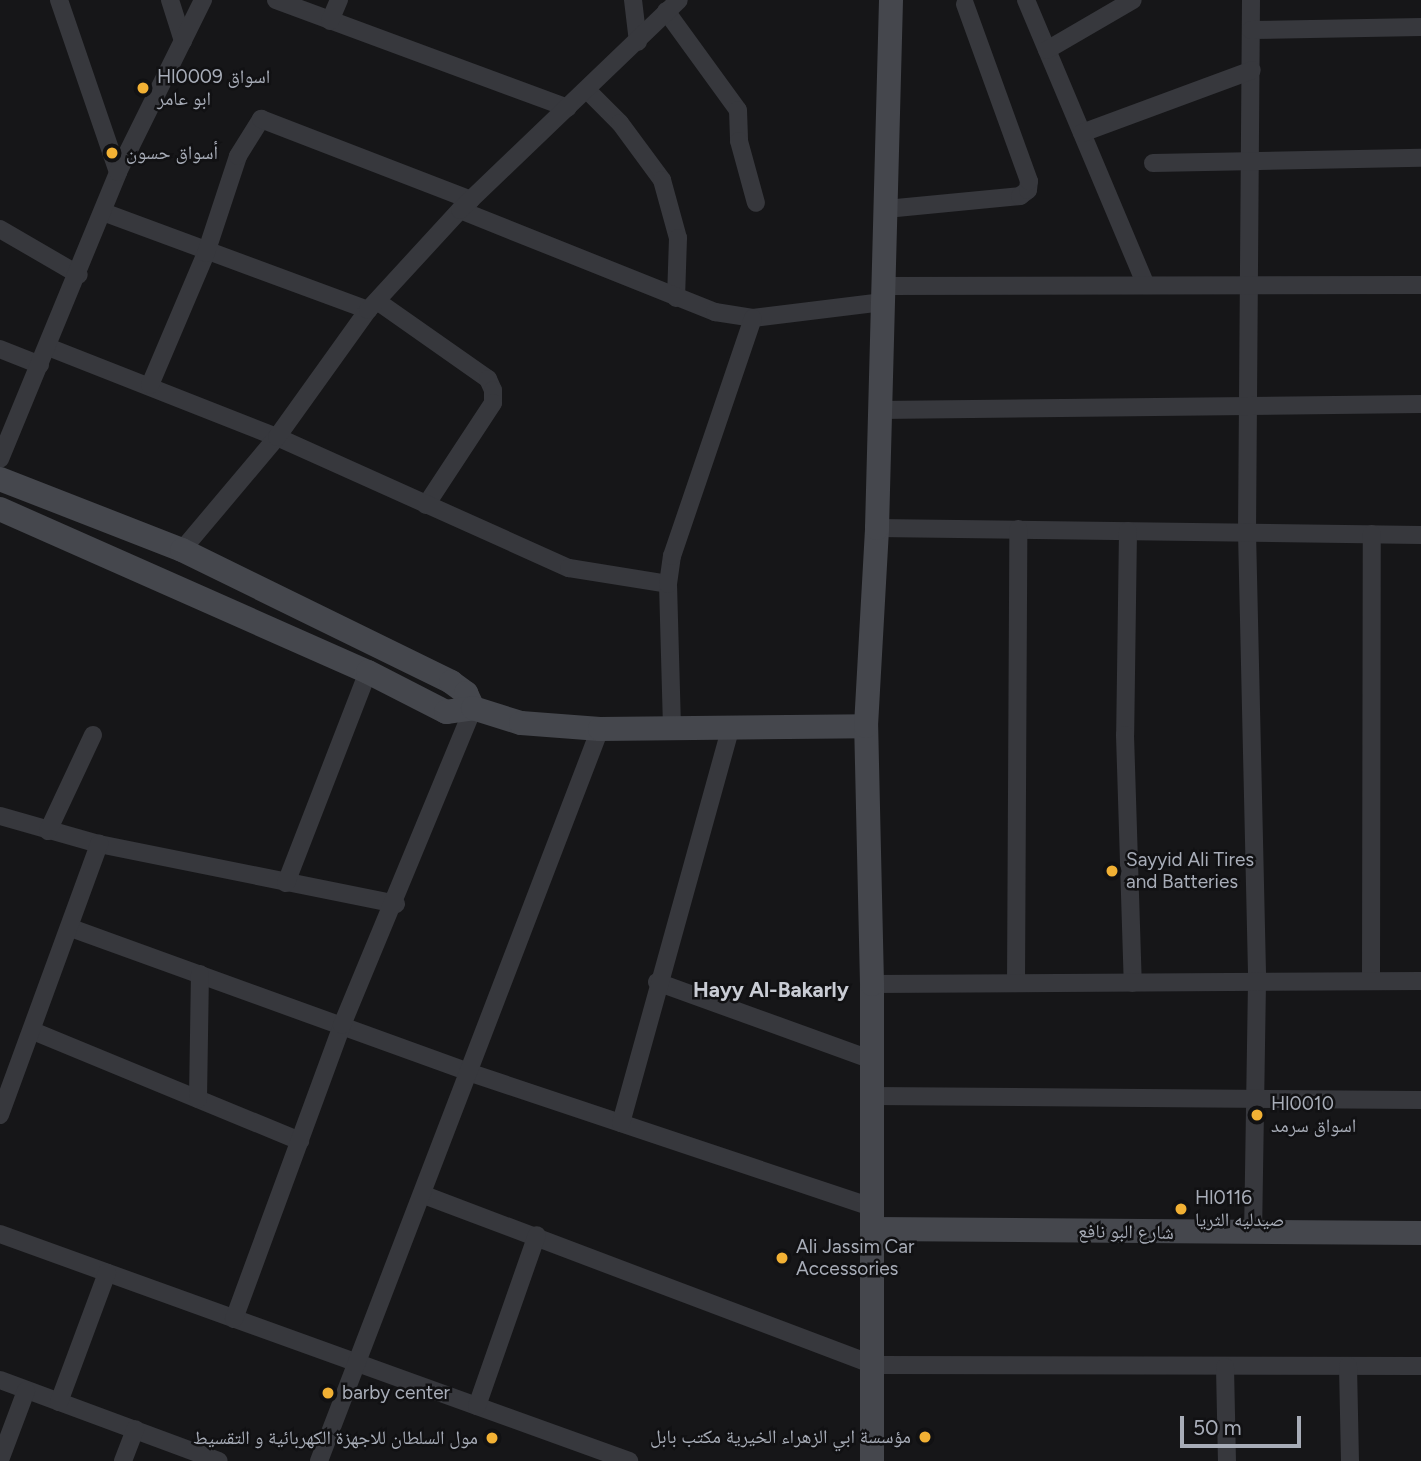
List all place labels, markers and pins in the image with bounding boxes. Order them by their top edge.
place label: Hl0009 اسواق ابو عامر [157,66,270,110]
marker: Hl0009 اسواق ابو عامر [135,80,151,96]
place label: أسواق حسون [126,142,218,164]
marker: أسواق حسون [104,145,120,161]
place label: Sayyid Ali Tires and Batteries [1126,849,1254,893]
marker: Sayyid Ali Tires and Batteries [1104,863,1120,879]
place label: Hl0010 اسواق سرمد [1271,1093,1356,1137]
marker: Hl0010 اسواق سرمد [1249,1107,1265,1123]
place label: Hl0116 صيدليه الثريا [1195,1187,1284,1231]
marker: Hl0116 صيدليه الثريا [1173,1201,1189,1217]
place label: Ali Jassim Car Accessories [796,1236,914,1280]
marker: Ali Jassim Car Accessories [774,1250,790,1266]
place label: barby center [342,1382,450,1404]
marker: barby center [320,1385,336,1401]
place label: مؤسسة ابي الزهراء الخيرية مكتب بابل [650,1426,911,1448]
place label: مول السلطان للاجهزة الكهربائية و التقسيط [193,1427,478,1449]
marker: مؤسسة ابي الزهراء الخيرية مكتب بابل [917,1429,933,1445]
marker: مول السلطان للاجهزة الكهربائية و التقسيط [484,1430,500,1446]

